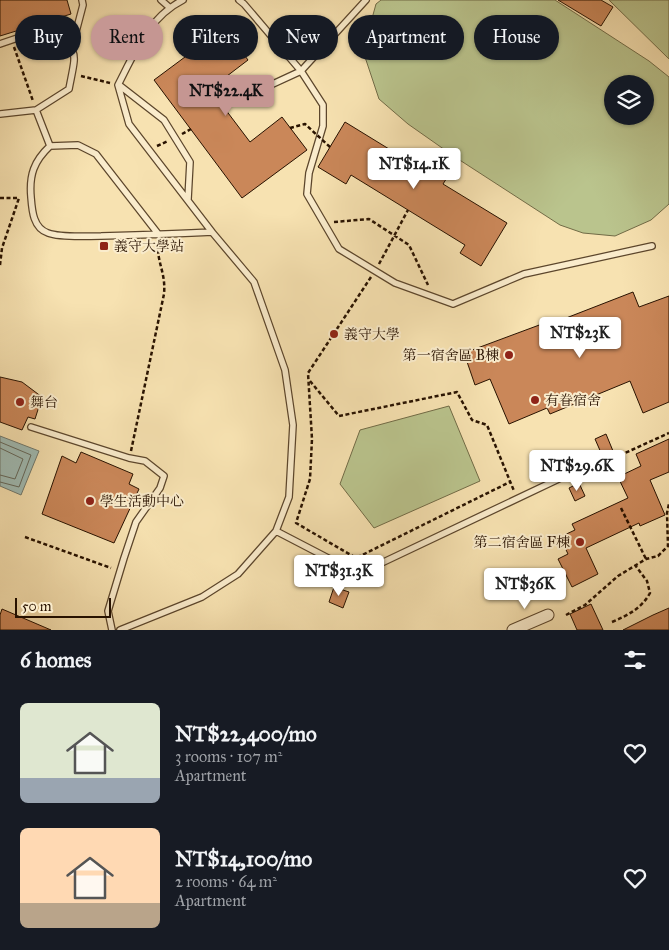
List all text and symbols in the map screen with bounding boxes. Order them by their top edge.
chip: Buy [15,15,81,60]
chip: Rent [91,15,163,60]
chip: Filters [173,15,258,60]
chip: New [268,15,338,60]
chip: Apartment [348,15,464,60]
chip: House [474,15,559,60]
pin: NT$22.4K [174,74,278,117]
map controls [604,75,654,125]
button: layers [604,75,654,125]
text: NT$22.4K [189,81,263,100]
pin: NT$14.1K [362,148,466,190]
text: NT$14.1K [379,154,449,173]
place label: 義守大學站 [114,238,184,255]
marker: 義守大學站 [98,240,110,252]
pin: NT$23K [539,316,621,359]
text: NT$23K [550,323,610,342]
place label: 義守大學 [344,326,400,343]
marker: 義守大學 [328,328,340,340]
place label: 第一宿舍區 B棟 [403,347,499,364]
marker: 第一宿舍區 B棟 [503,349,515,361]
place label: 有眷宿舍 [545,392,601,409]
place label: 舞台 [30,394,58,411]
marker: 有眷宿舍 [529,394,541,406]
marker: 舞台 [14,396,26,408]
pin: NT$29.6K [525,450,629,492]
text: NT$29.6K [540,456,614,475]
place label: 學生活動中心 [100,493,184,510]
marker: 學生活動中心 [84,495,96,507]
place label: 第二宿舍區 F棟 [474,534,570,551]
marker: 第二宿舍區 F棟 [574,536,586,548]
pin: NT$31.3K [287,554,391,597]
text: NT$31.3K [305,561,373,580]
pin: NT$36K [484,568,566,610]
text: NT$36K [495,574,555,593]
scale bar [15,595,111,618]
text: 50 m [22,598,51,615]
icon: filters [621,646,649,674]
text: 6 homes [20,647,92,673]
text: NT$22,400/mo [175,721,317,747]
icon: home [60,723,120,783]
icon: heart [621,739,649,767]
text: 3 rooms · 107 m² [175,747,282,766]
text: Apartment [175,766,247,785]
text: NT$14,100/mo [175,846,312,872]
icon: home [60,848,120,908]
icon: heart [621,864,649,892]
text: 2 rooms · 64 m² [175,872,277,891]
text: Apartment [175,891,247,910]

